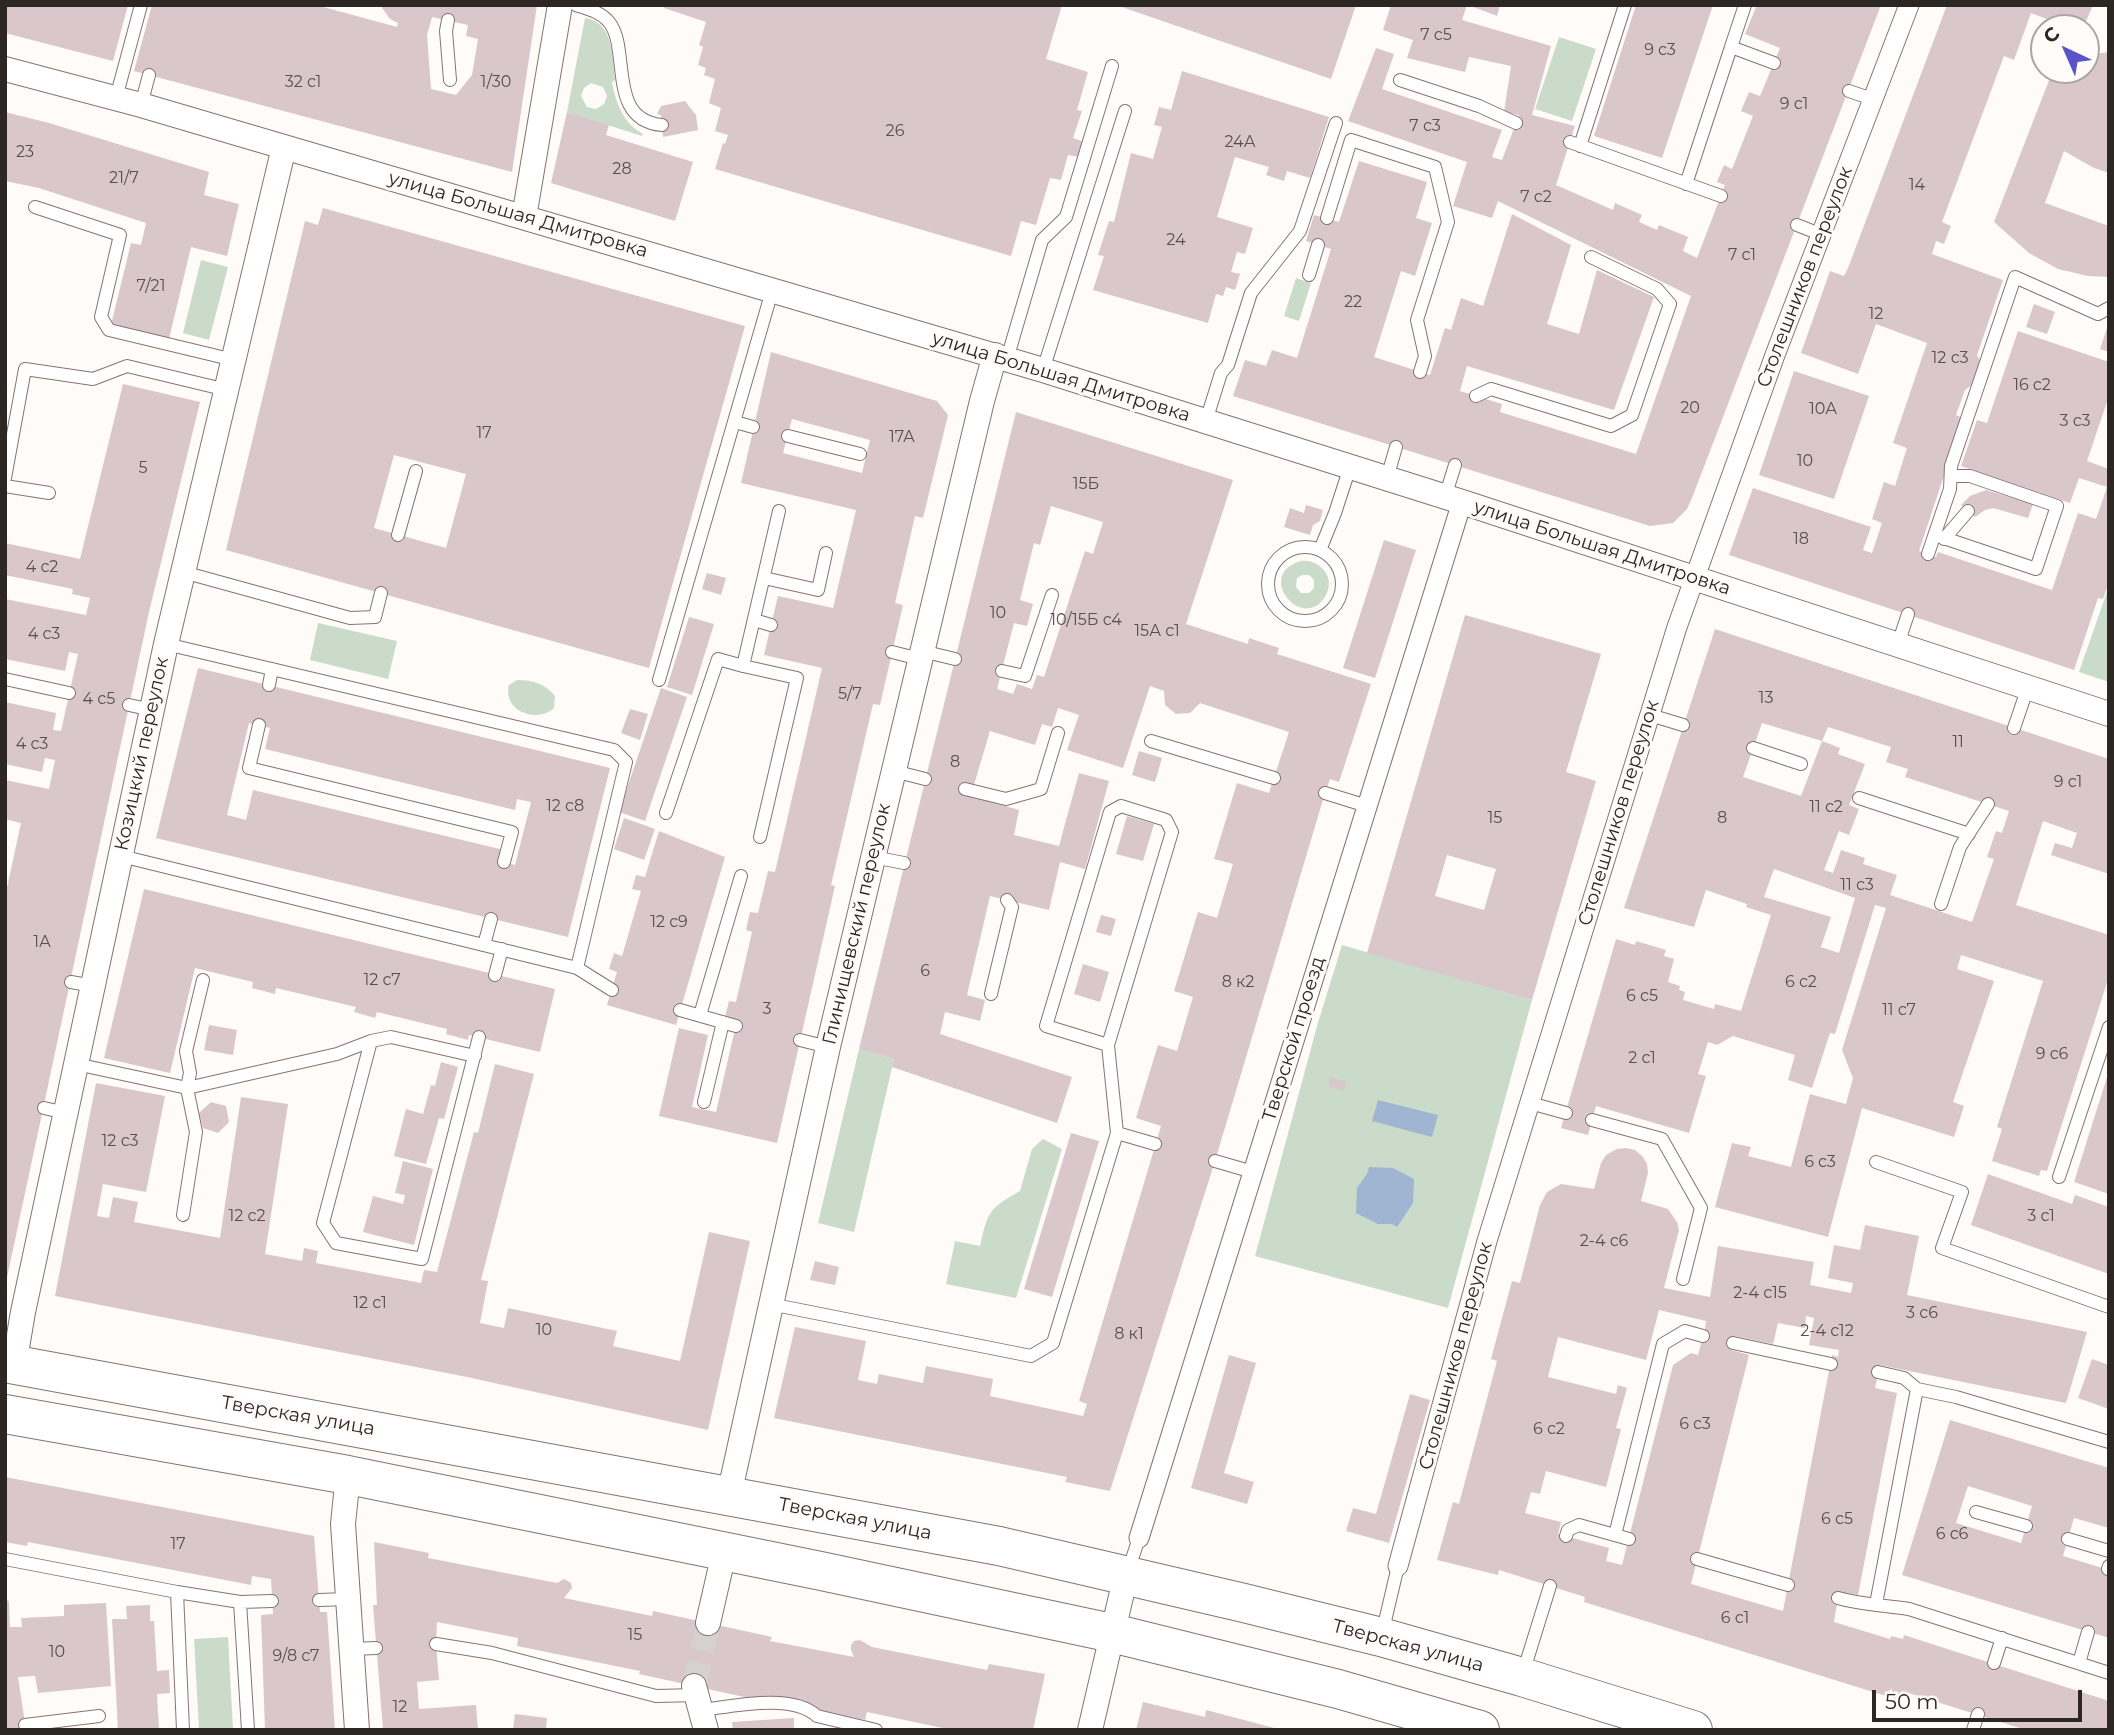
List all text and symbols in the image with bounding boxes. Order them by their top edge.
north arrow [2030,14,2100,84]
text: С [2038,22,2064,48]
house number: 7 с5 [1420,25,1452,45]
house number: 9 с3 [1644,40,1676,60]
house number: 32 с1 [285,72,321,92]
house number: 1/30 [481,72,511,92]
house number: 9 с1 [1780,94,1808,114]
house number: 7 с3 [1409,116,1441,136]
house number: 26 [886,121,904,141]
house number: 24А [1224,132,1256,152]
house number: 23 [16,142,34,162]
house number: 28 [612,159,632,179]
street label: Столешников переулок [1752,163,1858,391]
street label: улица Большая Дмитровка [386,167,650,263]
house number: 21/7 [109,168,139,188]
house number: 14 [1909,175,1925,195]
house number: 7 с2 [1520,187,1552,207]
house number: 24 [1166,230,1186,250]
house number: 7 с1 [1728,245,1756,265]
house number: 7/21 [137,276,165,296]
house number: 22 [1344,292,1362,312]
house number: 12 [1869,304,1883,324]
street label: улица Большая Дмитровка [929,327,1193,427]
house number: 12 с3 [1932,348,1968,368]
house number: 16 с2 [2013,375,2051,395]
house number: 20 [1680,398,1700,418]
house number: 10А [1809,399,1837,419]
house number: 3 с3 [2060,411,2090,431]
house number: 17 [476,423,492,443]
house number: 17А [889,427,915,447]
house number: 10 [1797,451,1813,471]
house number: 5 [138,458,148,478]
house number: 15Б [1073,474,1099,494]
street label: улица Большая Дмитровка [1471,496,1733,600]
house number: 18 [1793,529,1809,549]
house number: 4 с2 [26,557,58,577]
house number: 10 [990,603,1006,623]
house number: 10/15Б с4 [1050,610,1122,630]
house number: 15А с1 [1134,621,1180,641]
house number: 4 с3 [28,624,60,644]
street label: Козицкий переулок [110,655,174,853]
house number: 5/7 [838,684,862,704]
house number: 13 [1759,688,1773,708]
house number: 4 с5 [83,689,115,709]
street label: Столешников переулок [1574,697,1664,929]
house number: 11 [1952,732,1964,752]
house number: 4 с3 [16,734,48,754]
house number: 8 [950,752,960,772]
house number: 9 с1 [2054,772,2082,792]
house number: 12 с8 [546,796,584,816]
house number: 11 с2 [1809,797,1843,817]
street label: Глинищевский переулок [818,801,896,1047]
house number: 15 [1488,808,1502,828]
house number: 8 [1717,808,1727,828]
house number: 11 с3 [1840,875,1874,895]
house number: 12 с9 [650,912,688,932]
house number: 1А [33,932,51,952]
street label: Тверской проезд [1258,954,1330,1124]
house number: 6 [920,961,930,981]
house number: 12 с7 [363,970,401,990]
house number: 8 к2 [1222,972,1254,992]
house number: 6 с2 [1785,972,1817,992]
house number: 6 с5 [1626,986,1658,1006]
house number: 3 [762,999,772,1019]
house number: 11 с7 [1882,1000,1916,1020]
house number: 9 с6 [2036,1044,2068,1064]
house number: 2 с1 [1628,1048,1656,1068]
house number: 12 с3 [102,1131,138,1151]
house number: 6 с3 [1804,1152,1836,1172]
house number: 12 с2 [228,1206,266,1226]
house number: 3 с1 [2027,1206,2055,1226]
house number: 2-4 с6 [1580,1231,1628,1251]
street label: Столешников переулок [1415,1240,1497,1472]
house number: 2-4 с15 [1733,1283,1787,1303]
house number: 12 с1 [353,1293,387,1313]
house number: 3 с6 [1906,1303,1938,1323]
house number: 10 [536,1320,552,1340]
house number: 2-4 с12 [1800,1321,1854,1341]
house number: 8 к1 [1114,1324,1144,1344]
street label: Тверская улица [219,1391,377,1441]
house number: 6 с3 [1679,1414,1711,1434]
house number: 6 с2 [1533,1419,1565,1439]
street label: Тверская улица [776,1493,934,1545]
house number: 6 с5 [1821,1509,1853,1529]
house number: 6 с6 [1936,1524,1968,1544]
house number: 17 [170,1534,186,1554]
house number: 6 с1 [1721,1608,1749,1628]
street label: Тверская улица [1330,1615,1486,1677]
house number: 15 [628,1625,642,1645]
house number: 10 [49,1642,65,1662]
house number: 9/8 с7 [272,1646,320,1666]
scale bar [1876,1676,2086,1720]
text: 50 m [1885,1689,1939,1714]
house number: 12 [393,1697,407,1717]

